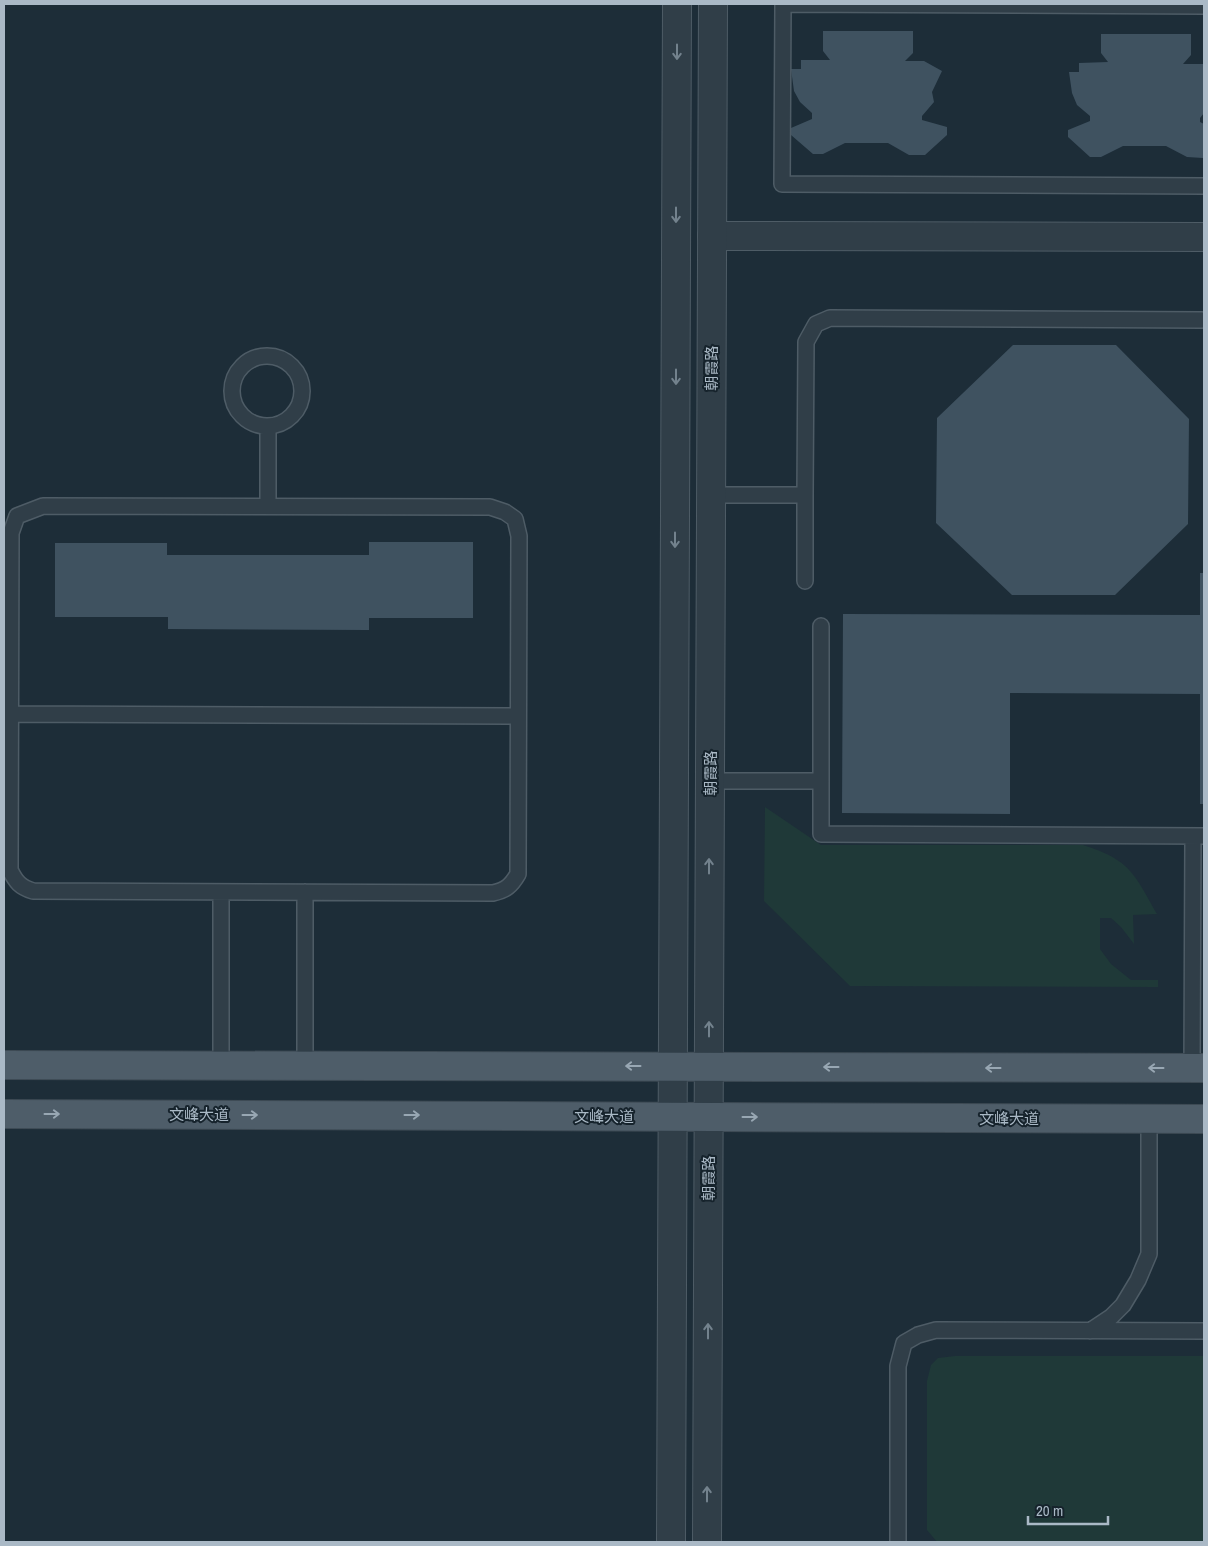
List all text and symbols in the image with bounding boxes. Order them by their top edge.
one-way arrow [672,44,682,60]
one-way arrow [671,206,681,223]
street label: 朝霞路 [701,345,722,391]
one-way arrow [671,369,681,385]
one-way arrow [670,532,680,548]
street label: 朝霞路 [700,750,721,796]
one-way arrow [704,858,714,874]
one-way arrow [704,1021,714,1037]
one-way arrow [625,1061,642,1071]
one-way arrow [823,1062,839,1072]
one-way arrow [985,1063,1002,1073]
one-way arrow [1148,1063,1164,1073]
street label: 文峰大道 [169,1104,229,1125]
street label: 文峰大道 [574,1106,634,1127]
street label: 文峰大道 [979,1108,1039,1129]
one-way arrow [44,1109,60,1119]
one-way arrow [242,1110,258,1120]
one-way arrow [404,1110,420,1120]
one-way arrow [742,1112,758,1122]
street label: 朝霞路 [698,1155,719,1201]
one-way arrow [703,1323,713,1340]
one-way arrow [702,1486,712,1502]
scale bar [1028,1494,1108,1526]
text: 20 m [1036,1500,1063,1521]

